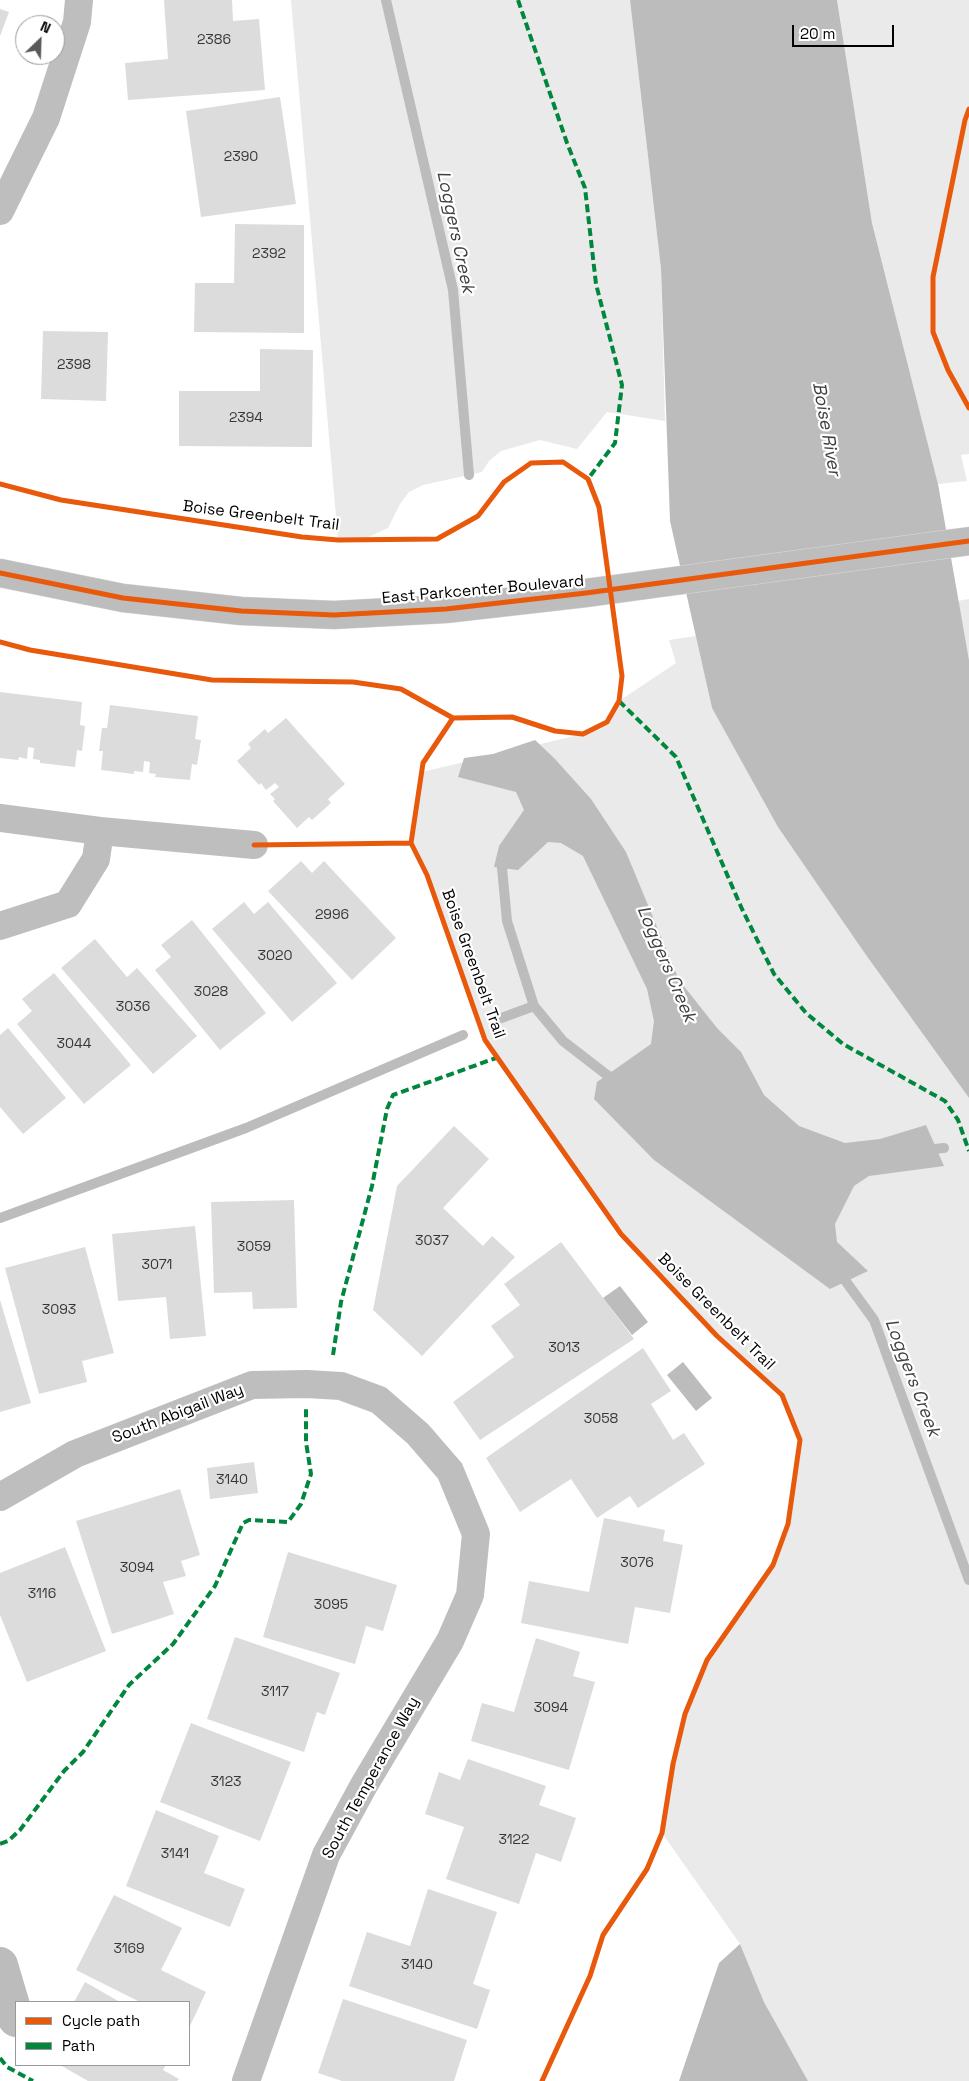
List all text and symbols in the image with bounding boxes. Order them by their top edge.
north arrow [15,15,65,65]
scale bar [794,15,896,47]
text: N [38,17,54,37]
text: 20 m [800,24,835,43]
house number: 2386 [197,32,231,48]
house number: 2390 [224,149,258,165]
water label: Loggers Creek [432,169,478,295]
house number: 2392 [252,246,286,262]
house number: 2398 [57,357,91,373]
water label: Boise River [807,380,845,478]
house number: 2394 [229,410,263,426]
street label: Boise Greenbelt Trail [182,497,340,535]
street label: East Parkcenter Boulevard [381,572,585,608]
street label: Boise Greenbelt Trail [437,887,509,1041]
water label: Loggers Creek [632,903,700,1025]
house number: 2996 [315,907,349,923]
house number: 3020 [258,948,292,964]
house number: 3028 [194,984,228,1000]
house number: 3036 [116,999,150,1015]
house number: 3044 [57,1036,91,1052]
house number: 3037 [415,1233,449,1249]
house number: 3059 [237,1239,271,1255]
street label: Boise Greenbelt Trail [653,1249,779,1375]
house number: 3071 [142,1257,172,1273]
house number: 3093 [42,1302,76,1318]
water label: Loggers Creek [880,1316,944,1440]
house number: 3013 [548,1340,580,1356]
street label: South Abigail Way [110,1380,246,1448]
house number: 3058 [584,1411,618,1427]
house number: 3140 [216,1472,248,1488]
house number: 3076 [620,1555,654,1571]
house number: 3094 [120,1560,154,1576]
house number: 3116 [28,1586,56,1602]
house number: 3095 [314,1597,348,1613]
house number: 3117 [261,1684,289,1700]
street label: South Temperance Way [318,1694,424,1862]
house number: 3094 [534,1700,568,1716]
house number: 3123 [211,1774,241,1790]
house number: 3122 [499,1832,529,1848]
house number: 3141 [161,1846,189,1862]
house number: 3169 [113,1941,145,1957]
house number: 3140 [401,1957,433,1973]
legend [15,2001,190,2066]
text: Cycle path [62,2011,140,2030]
text: Path [62,2036,95,2055]

